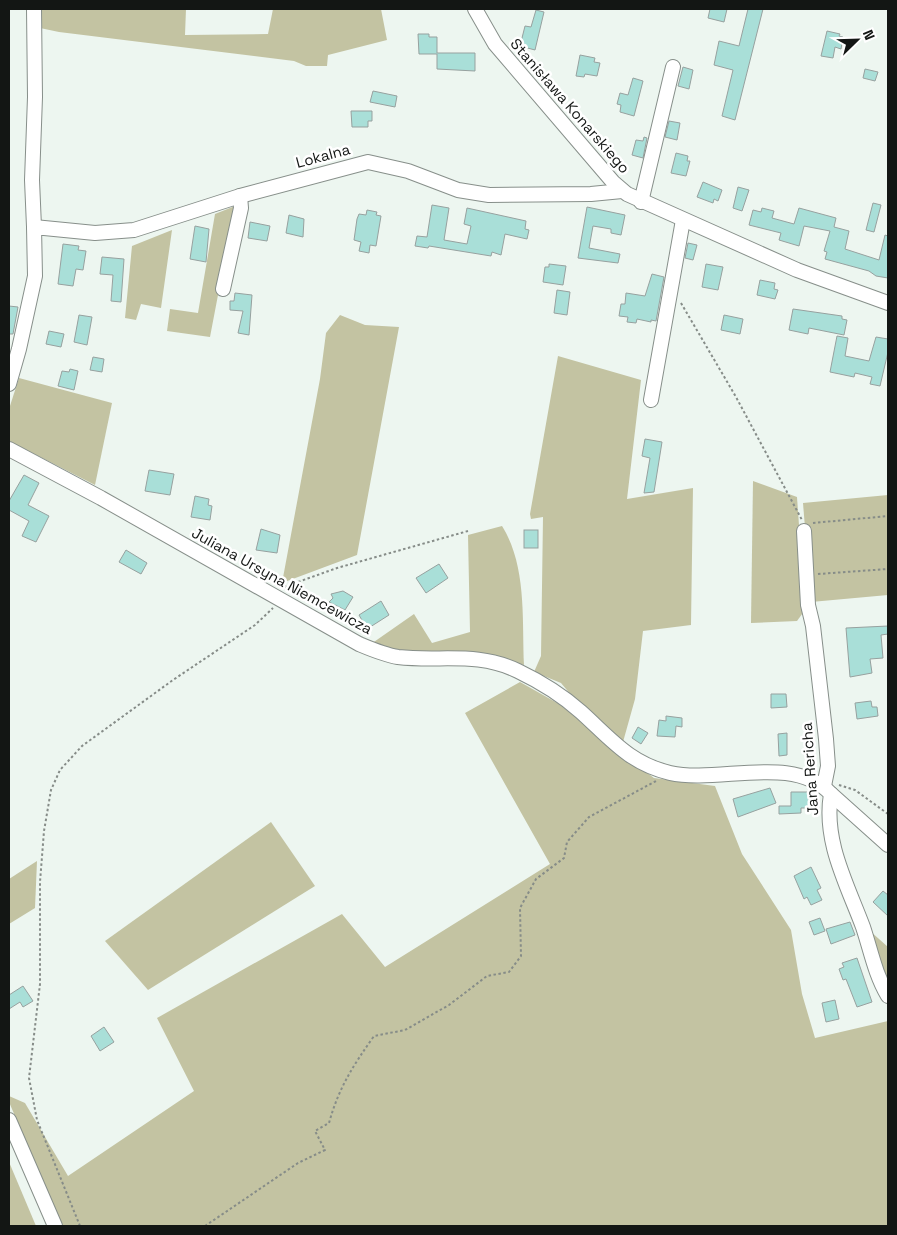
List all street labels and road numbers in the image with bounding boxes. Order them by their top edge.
street label: Stanisława Konarskiego [507,34,634,177]
street label: Lokalna [294,139,352,172]
street label: Juliana Ursyna Niemcewicza [189,523,376,638]
street label: Jana Rericha [797,721,822,816]

